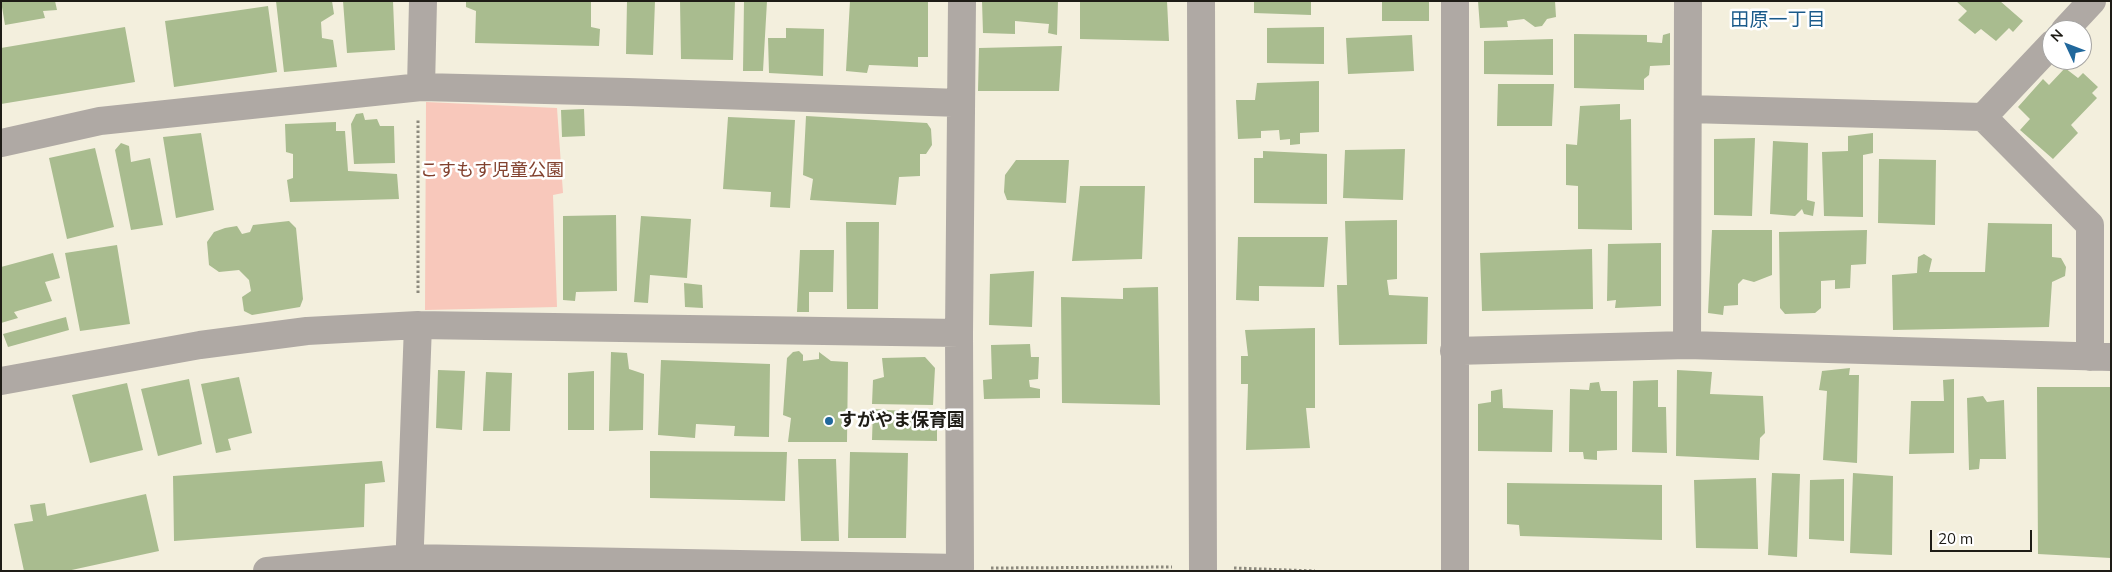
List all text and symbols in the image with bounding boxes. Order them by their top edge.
district label: 田原一丁目 [1731,9,1825,31]
north arrow [2042,20,2092,70]
text: N [2047,25,2067,45]
park label: こすもす児童公園 [420,160,564,182]
place label: すがやま保育園 [839,410,965,432]
marker: すがやま保育園 [823,415,835,427]
scale bar [1932,520,2034,552]
text: 20 m [1938,529,1973,548]

